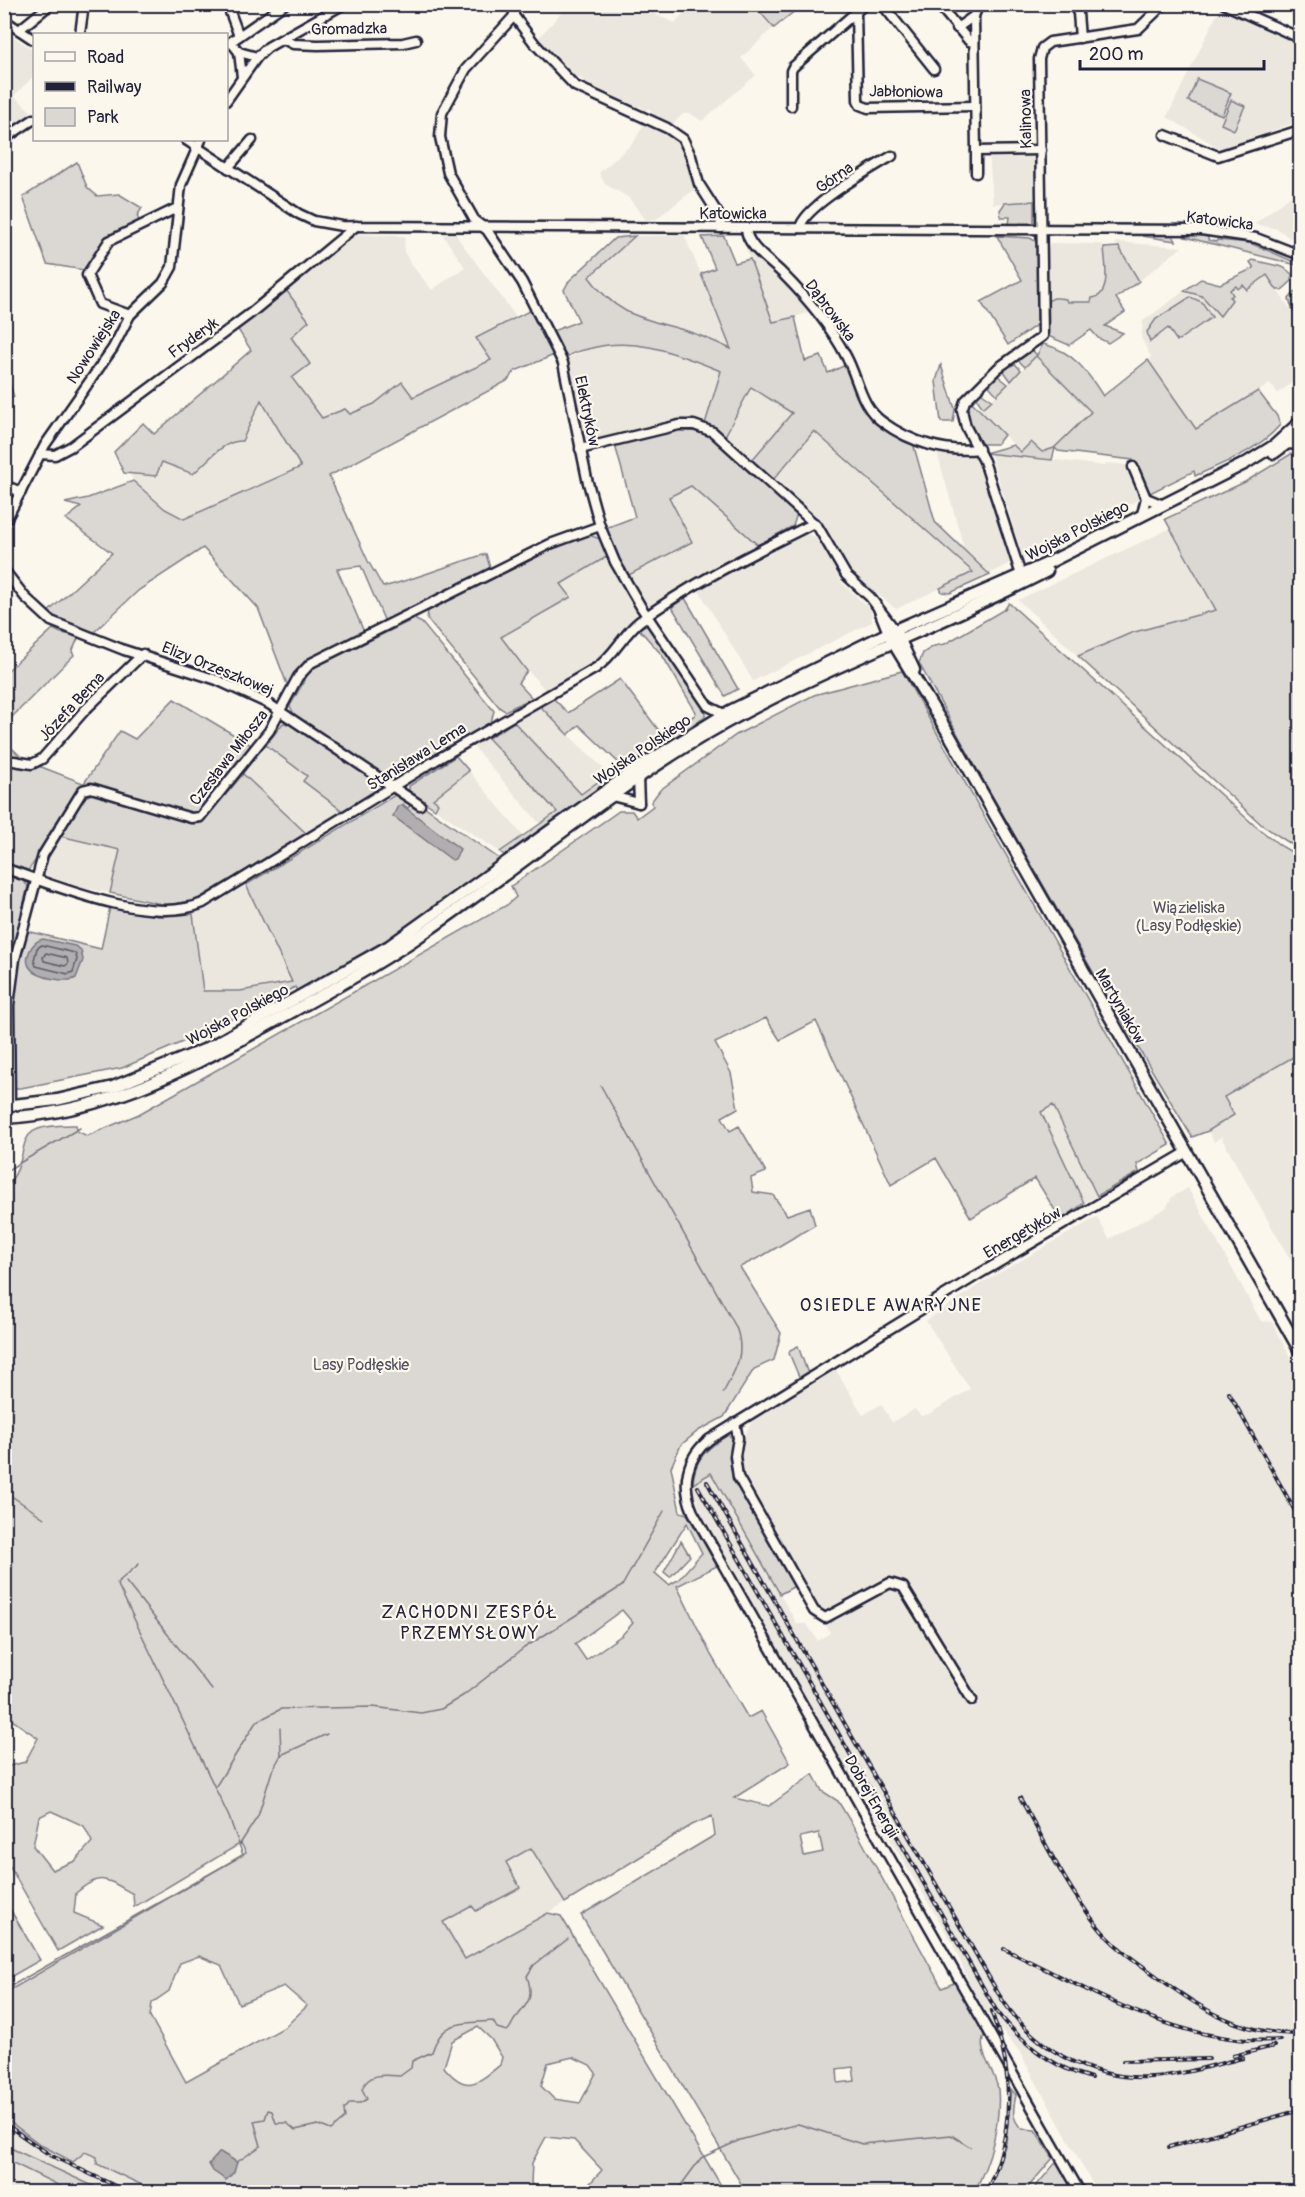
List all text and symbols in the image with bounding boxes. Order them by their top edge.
street label: Gromadzka [311,18,387,40]
legend [33,33,228,141]
scale bar [1080,33,1264,71]
text: 200 m [1089,43,1144,66]
text: Road [87,46,124,69]
text: Railway [87,76,142,99]
street label: Jabłoniowa [869,81,943,103]
street label: Kalinowa [1015,89,1037,149]
text: Park [87,106,119,129]
street label: Górna [812,158,857,198]
street label: Katowicka [699,204,767,224]
street label: Katowicka [1185,207,1255,235]
street label: Dąbrowska [801,276,860,345]
street label: Nowowiejska [62,305,125,388]
street label: Fryderyk [165,313,223,363]
street label: Elektryków [570,374,604,449]
street label: Wojska Polskiego [1023,496,1133,565]
street label: Elizy Orzeszkowej [159,637,276,700]
street label: Józefa Bema [34,668,109,746]
street label: Czesława Miłosza [185,706,272,810]
street label: Wojska Polskiego [590,710,695,790]
street label: Stanisława Lema [363,718,470,795]
park label: Wiązieliska (Lasy Podłęskie) [1136,898,1242,936]
street label: Martyniaków [1091,965,1150,1048]
street label: Wojska Polskiego [183,979,292,1050]
street label: Energetyków [980,1203,1065,1263]
district label: OSIEDLE AWARYJNE [800,1294,982,1317]
park label: Lasy Podłęskie [313,1355,409,1375]
district label: ZACHODNI ZESPÓŁ PRZEMYSŁOWY [381,1600,559,1645]
street label: Dobrej Energii [840,1752,903,1841]

